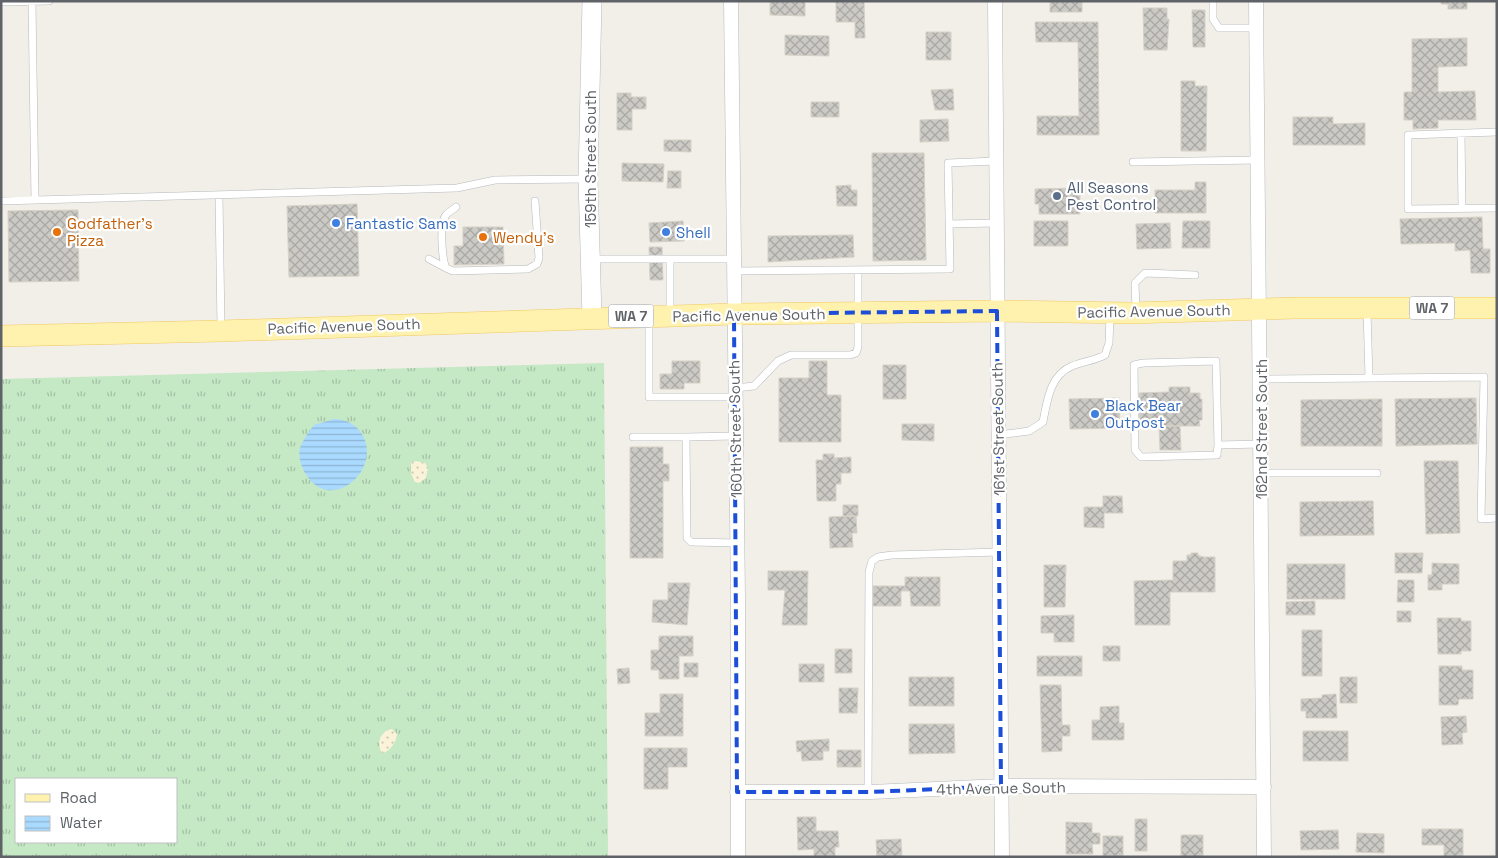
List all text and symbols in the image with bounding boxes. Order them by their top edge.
street label: 159th Street South [581,90,600,228]
place label: All Seasons Pest Control [1067,178,1156,214]
marker: All Seasons Pest Control [1051,190,1063,202]
place label: Godfather's Pizza [67,214,153,250]
place label: Fantastic Sams [346,214,457,233]
marker: Fantastic Sams [330,217,342,229]
place label: Shell [676,223,711,242]
marker: Godfather's Pizza [51,226,63,238]
marker: Shell [660,226,672,238]
place label: Wendy's [493,228,555,247]
marker: Wendy's [477,231,489,243]
road number: WA 7 [1410,296,1454,320]
street label: Pacific Avenue South [1077,300,1231,322]
road number: WA 7 [608,304,654,328]
street label: Pacific Avenue South [672,304,826,326]
street label: Pacific Avenue South [267,314,421,338]
street label: 162nd Street South [1252,359,1271,499]
street label: 160th Street South [724,360,746,498]
street label: 161st Street South [987,362,1009,496]
place label: Black Bear Outpost [1105,396,1181,432]
marker: Black Bear Outpost [1089,408,1101,420]
street label: 4th Avenue South [936,777,1066,799]
legend [15,778,178,843]
text: Road [60,788,97,807]
text: Water [60,813,103,832]

